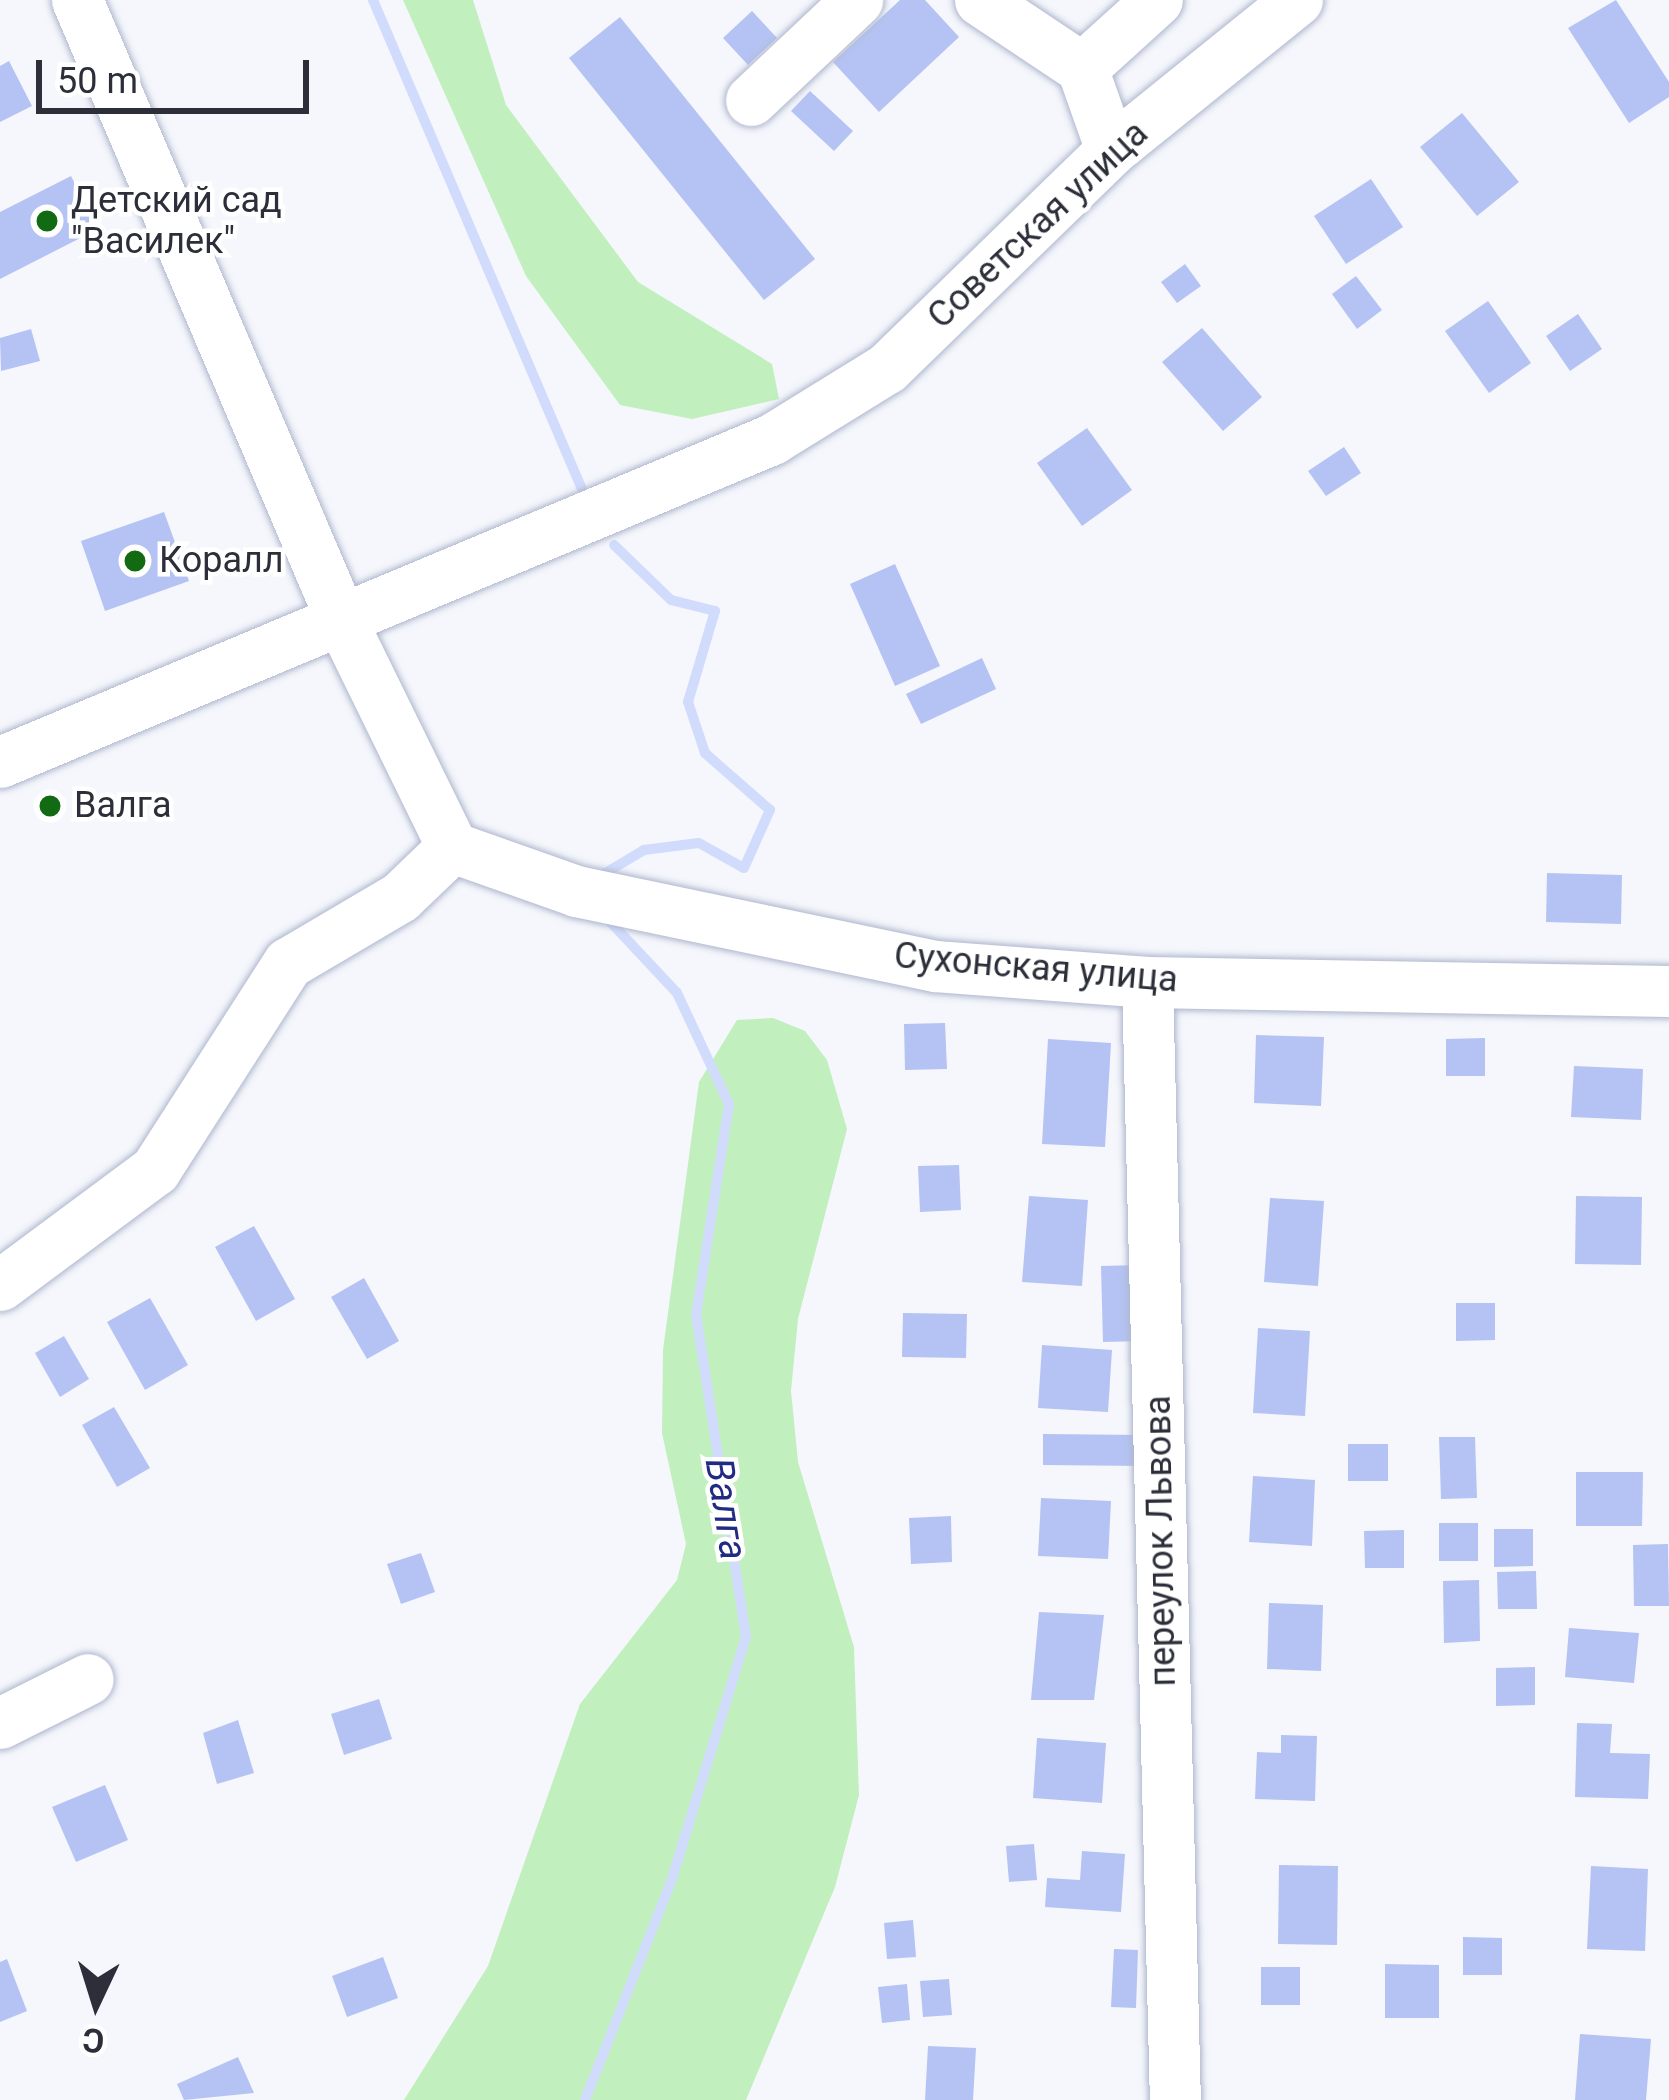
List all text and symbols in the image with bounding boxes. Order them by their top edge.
scale bar [42,36,315,110]
text: 50 m [57,60,138,102]
street label: Советская улица [919,112,1157,338]
place label: Детский сад "Василек" [71,178,282,263]
marker: Детский сад "Василек" [34,208,60,234]
place label: Коралл [159,539,284,583]
marker: Коралл [122,548,148,574]
place label: Валга [74,784,172,828]
marker: Валга [37,793,63,819]
street label: Сухонская улица [892,934,1180,1002]
street label: переулок Львова [1137,1395,1185,1687]
water label: Валга [695,1455,757,1563]
north arrow [36,1944,156,2064]
text: С [81,2020,106,2061]

